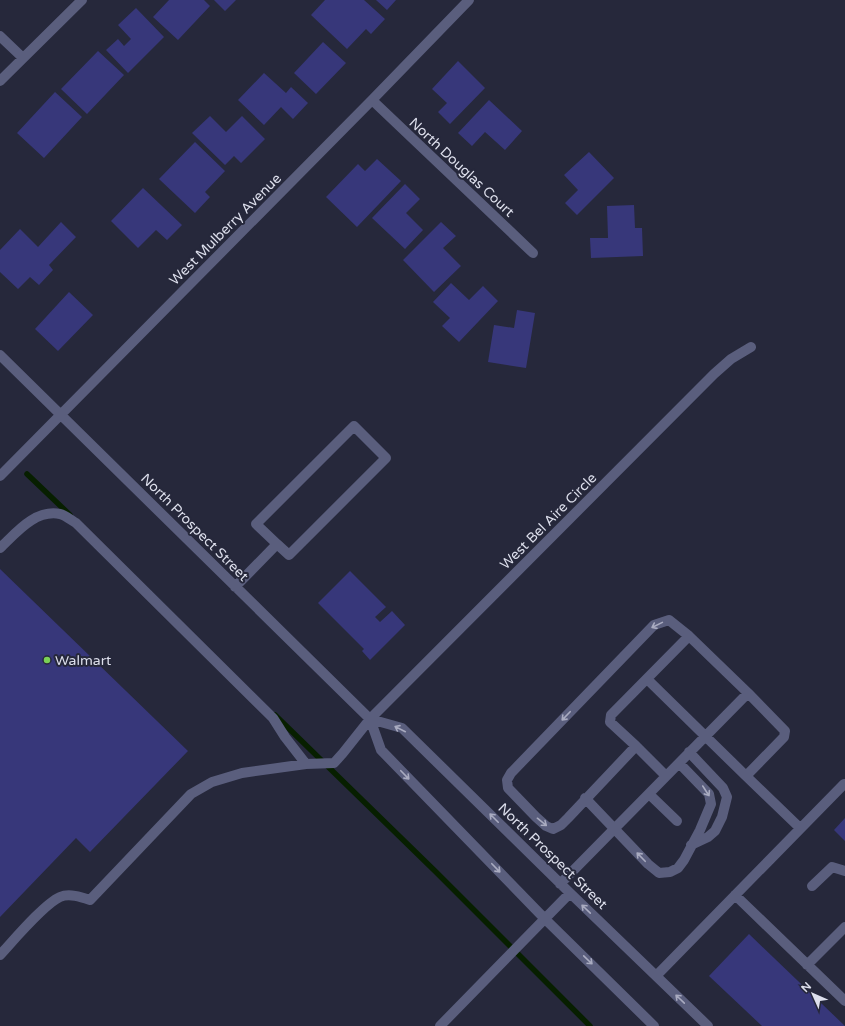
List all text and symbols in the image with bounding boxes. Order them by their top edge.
street label: North Douglas Court [406,114,518,221]
street label: West Mulberry Avenue [166,170,285,289]
street label: West Bel Aire Circle [497,469,600,573]
street label: North Prospect Street [137,470,252,585]
one-way arrow [651,622,663,629]
place label: Walmart [55,652,112,669]
marker: Walmart [42,655,52,665]
one-way arrow [561,711,571,721]
one-way arrow [394,725,406,732]
one-way arrow [400,770,410,780]
one-way arrow [701,786,710,797]
street label: North Prospect Street [494,800,611,913]
one-way arrow [489,813,499,823]
one-way arrow [537,818,547,827]
one-way arrow [636,852,646,862]
one-way arrow [491,863,501,873]
one-way arrow [581,904,591,914]
one-way arrow [583,955,593,965]
north arrow [793,974,833,1014]
text: N [799,980,814,995]
one-way arrow [675,994,685,1004]

